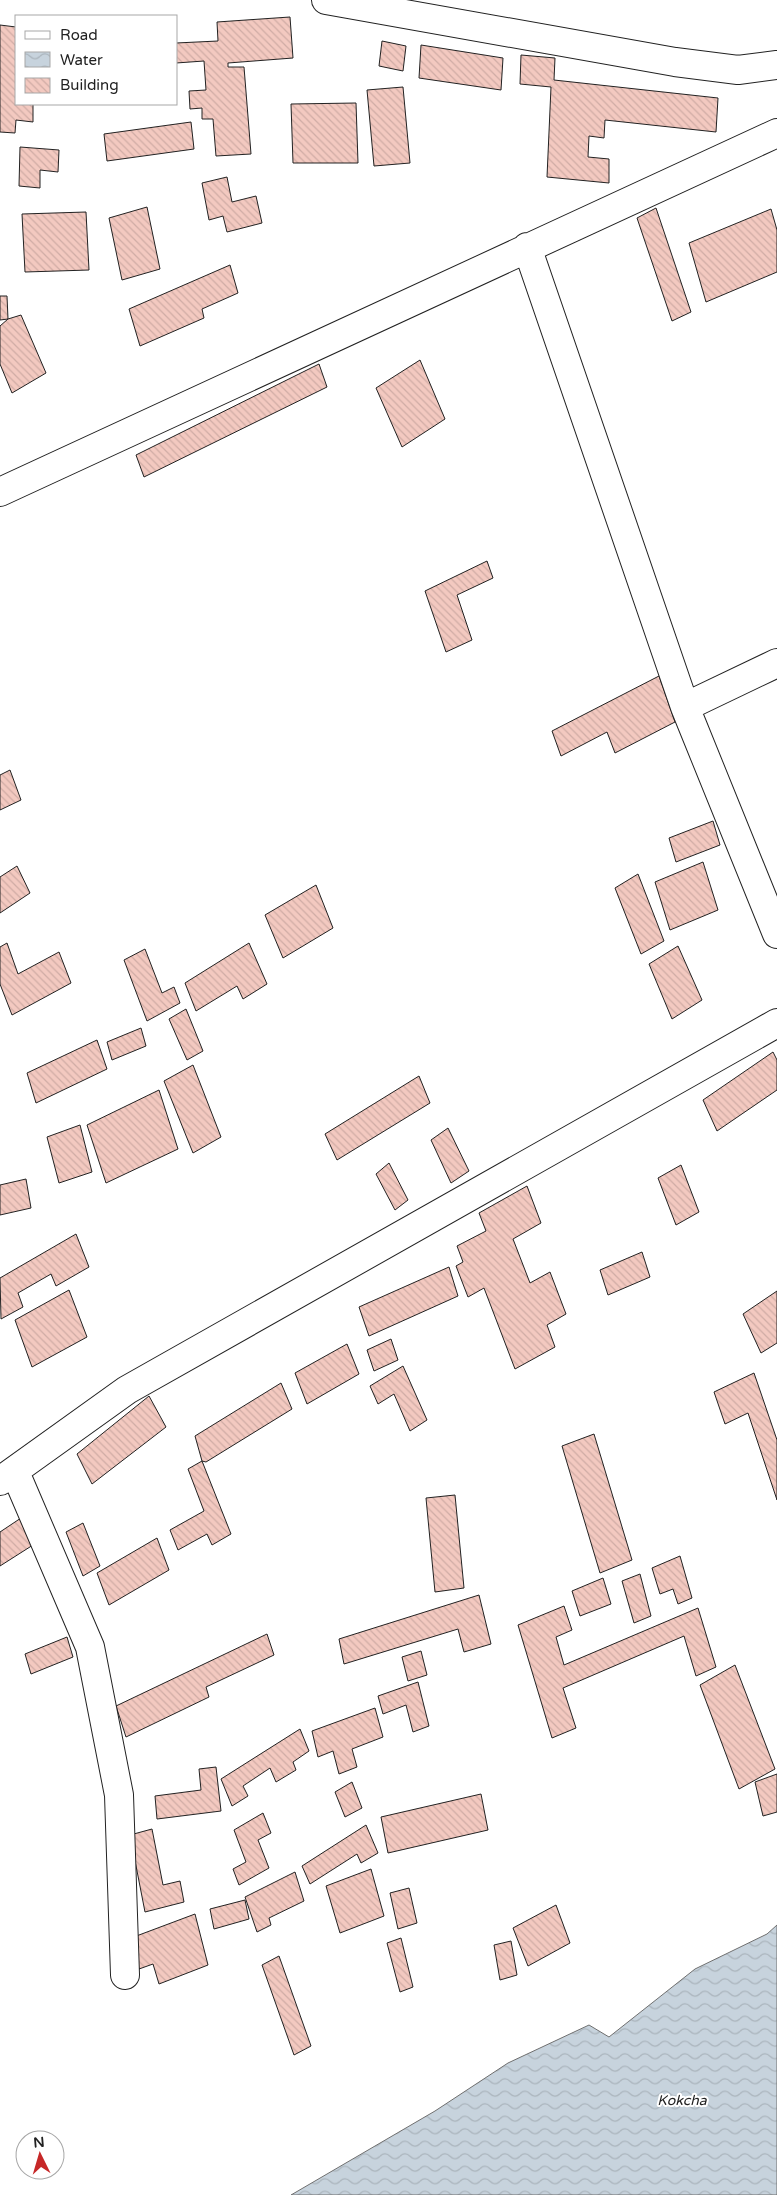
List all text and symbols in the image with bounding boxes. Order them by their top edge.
legend [15,15,178,105]
text: Road [60,26,98,44]
text: Water [60,51,103,69]
text: Building [60,76,119,94]
water label: Kokcha [657,2092,708,2109]
north arrow [15,2130,65,2180]
text: N [33,2134,45,2152]

